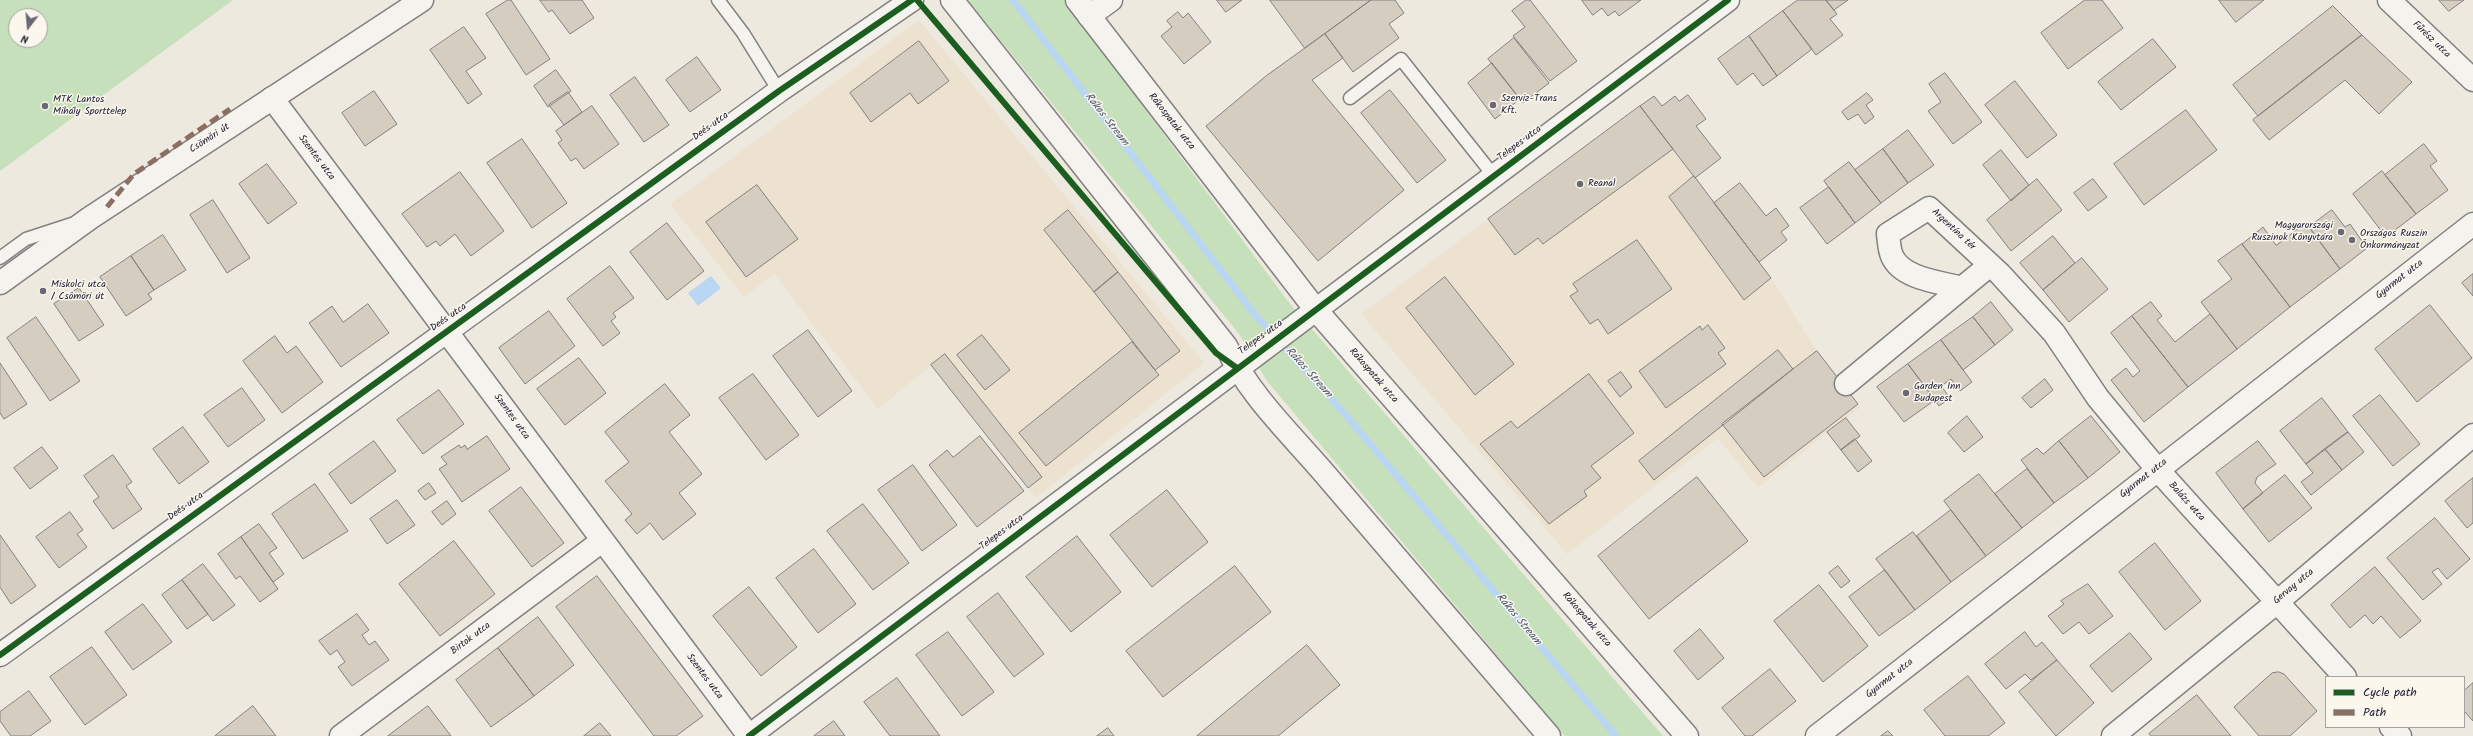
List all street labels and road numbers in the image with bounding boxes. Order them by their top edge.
street label: Fűrész utca [2409,19,2453,61]
street label: Rákospatak utca [1145,91,1197,153]
street label: Deés utca [691,110,731,144]
street label: Csömöri út [188,122,232,156]
street label: Telepes utca [1496,124,1544,164]
street label: Szentes utca [295,133,337,183]
street label: Argentína tér [1928,207,1978,253]
street label: Gyarmat utca [2374,258,2426,302]
street label: Deés utca [429,301,469,335]
street label: Telepes utca [1236,318,1286,358]
street label: Rákospatak utca [1346,346,1400,406]
street label: Szentes utca [490,392,532,442]
street label: Gyarmat utca [2118,457,2170,501]
street label: Balázs utca [2165,480,2207,524]
street label: Deés utca [166,490,206,524]
street label: Telepes utca [978,513,1026,553]
street label: Gervay utca [2271,567,2317,607]
street label: Rákospatak utca [1559,590,1613,650]
street label: Birtok utca [449,620,493,658]
street label: Szentes utca [683,652,725,702]
street label: Gyarmat utca [1864,657,1916,701]

